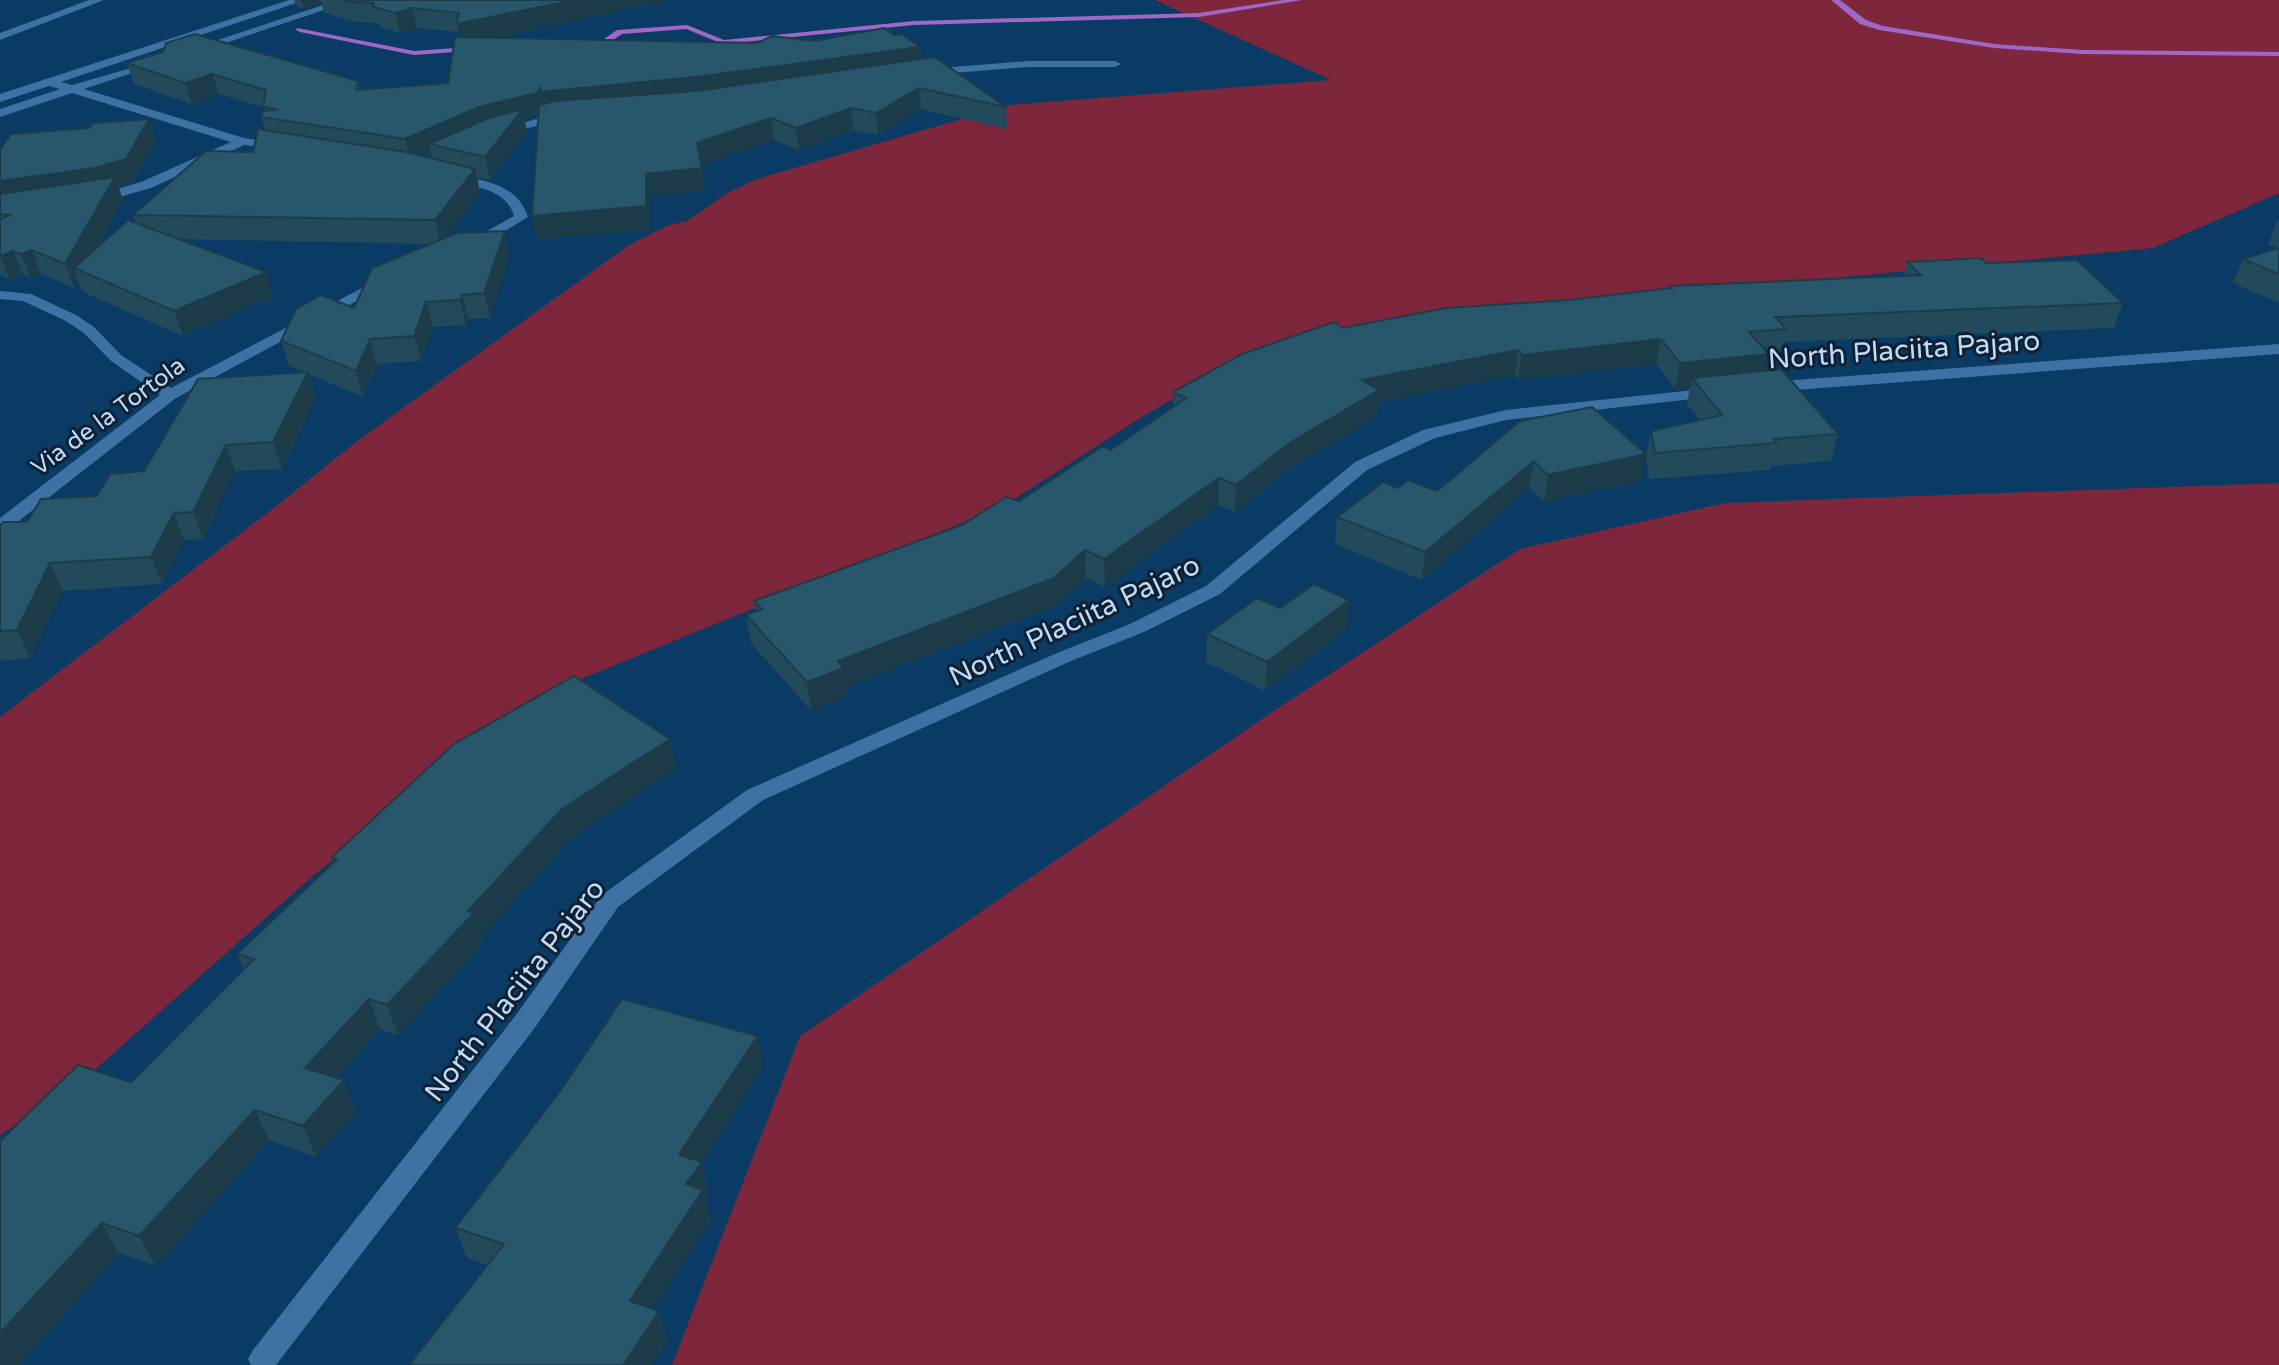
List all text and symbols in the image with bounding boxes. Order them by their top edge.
street label: North Placiita Pajaro [1767,324,2041,376]
street label: Via de la Tortola [26,351,191,482]
street label: North Placiita Pajaro [944,548,1205,694]
street label: North Placiita Pajaro [417,873,612,1109]

